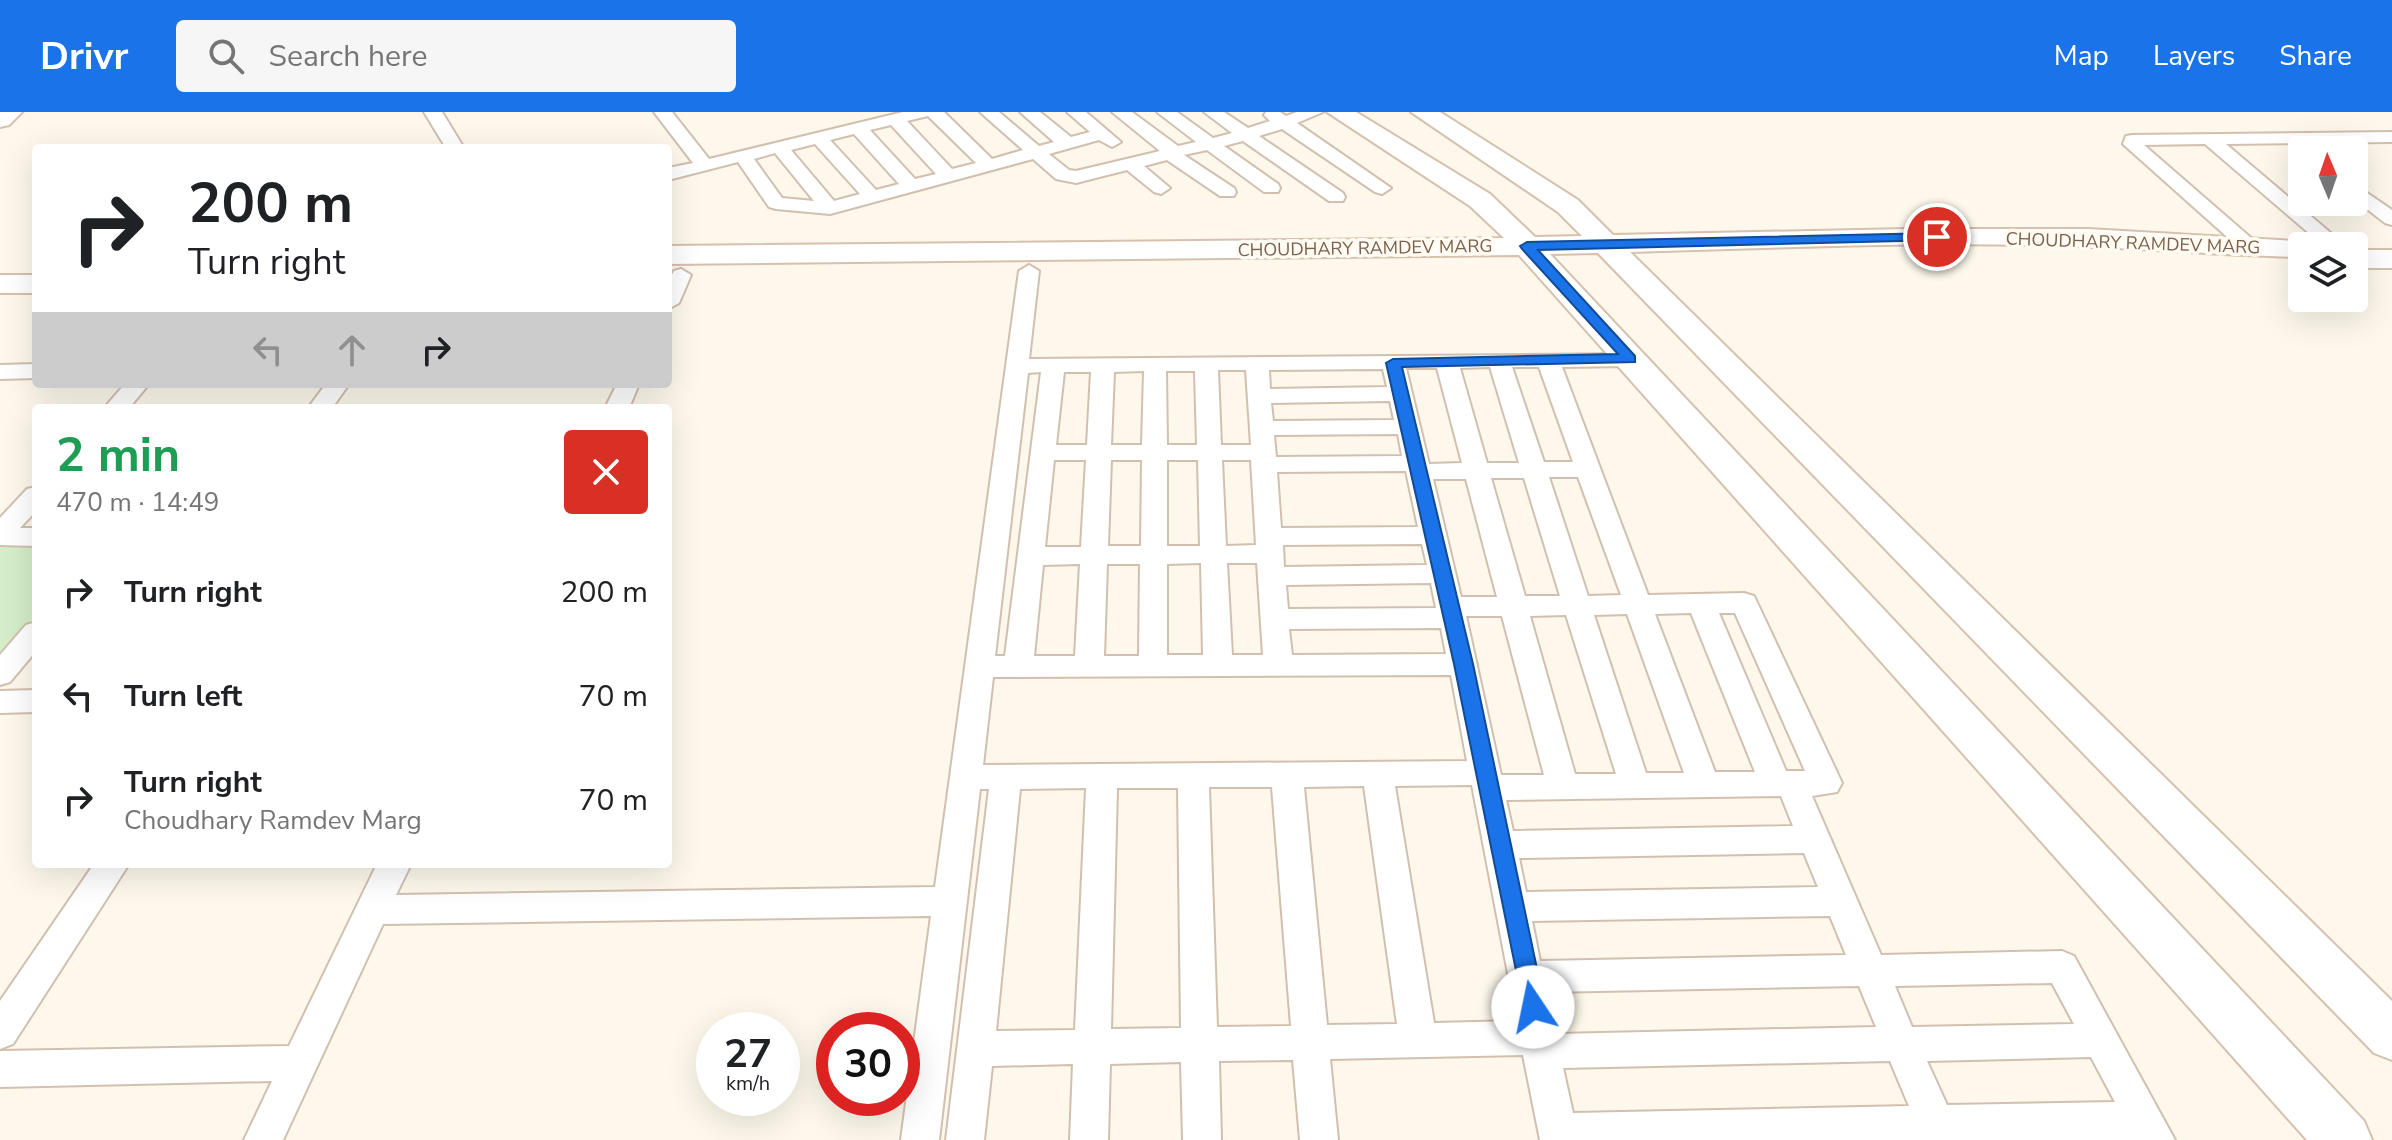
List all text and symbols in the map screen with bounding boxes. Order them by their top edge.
search box [176,20,736,92]
text: Drivr [40,31,128,82]
icon: search [204,34,248,78]
text: Search here [268,36,427,77]
text: Map [2054,37,2109,75]
text: Layers [2153,37,2235,75]
text: Share [2279,37,2352,75]
north arrow [2288,136,2368,216]
map controls [2288,136,2368,312]
text: 200 m [188,165,353,242]
icon: right [56,176,160,280]
pin [1903,203,1971,271]
icon: arrive [1915,215,1959,259]
street label: CHOUDHARY RAMDEV MARG [2005,227,2261,259]
button: layers [2288,232,2368,312]
street label: CHOUDHARY RAMDEV MARG [1237,234,1493,262]
text: Turn right [188,238,345,287]
icon: left [246,328,290,372]
icon: ahead [330,328,374,372]
icon: right [414,328,458,372]
text: 2 min [56,422,180,488]
button: close [564,430,648,514]
text: 470 m · 14:49 [56,485,219,520]
icon: right [56,570,100,614]
text: Turn right [124,572,262,613]
text: 200 m [561,572,648,613]
icon: left [56,674,100,718]
text: Turn left [124,676,242,717]
text: 70 m [579,676,648,717]
text: Turn right [124,762,262,803]
icon: right [56,778,100,822]
text: 70 m [579,780,648,821]
text: Choudhary Ramdev Marg [124,803,422,838]
position arrow [1491,965,1575,1049]
speed limit sign: 30 [816,1012,920,1116]
text: 27 [724,1027,772,1081]
text: km/h [726,1070,770,1097]

